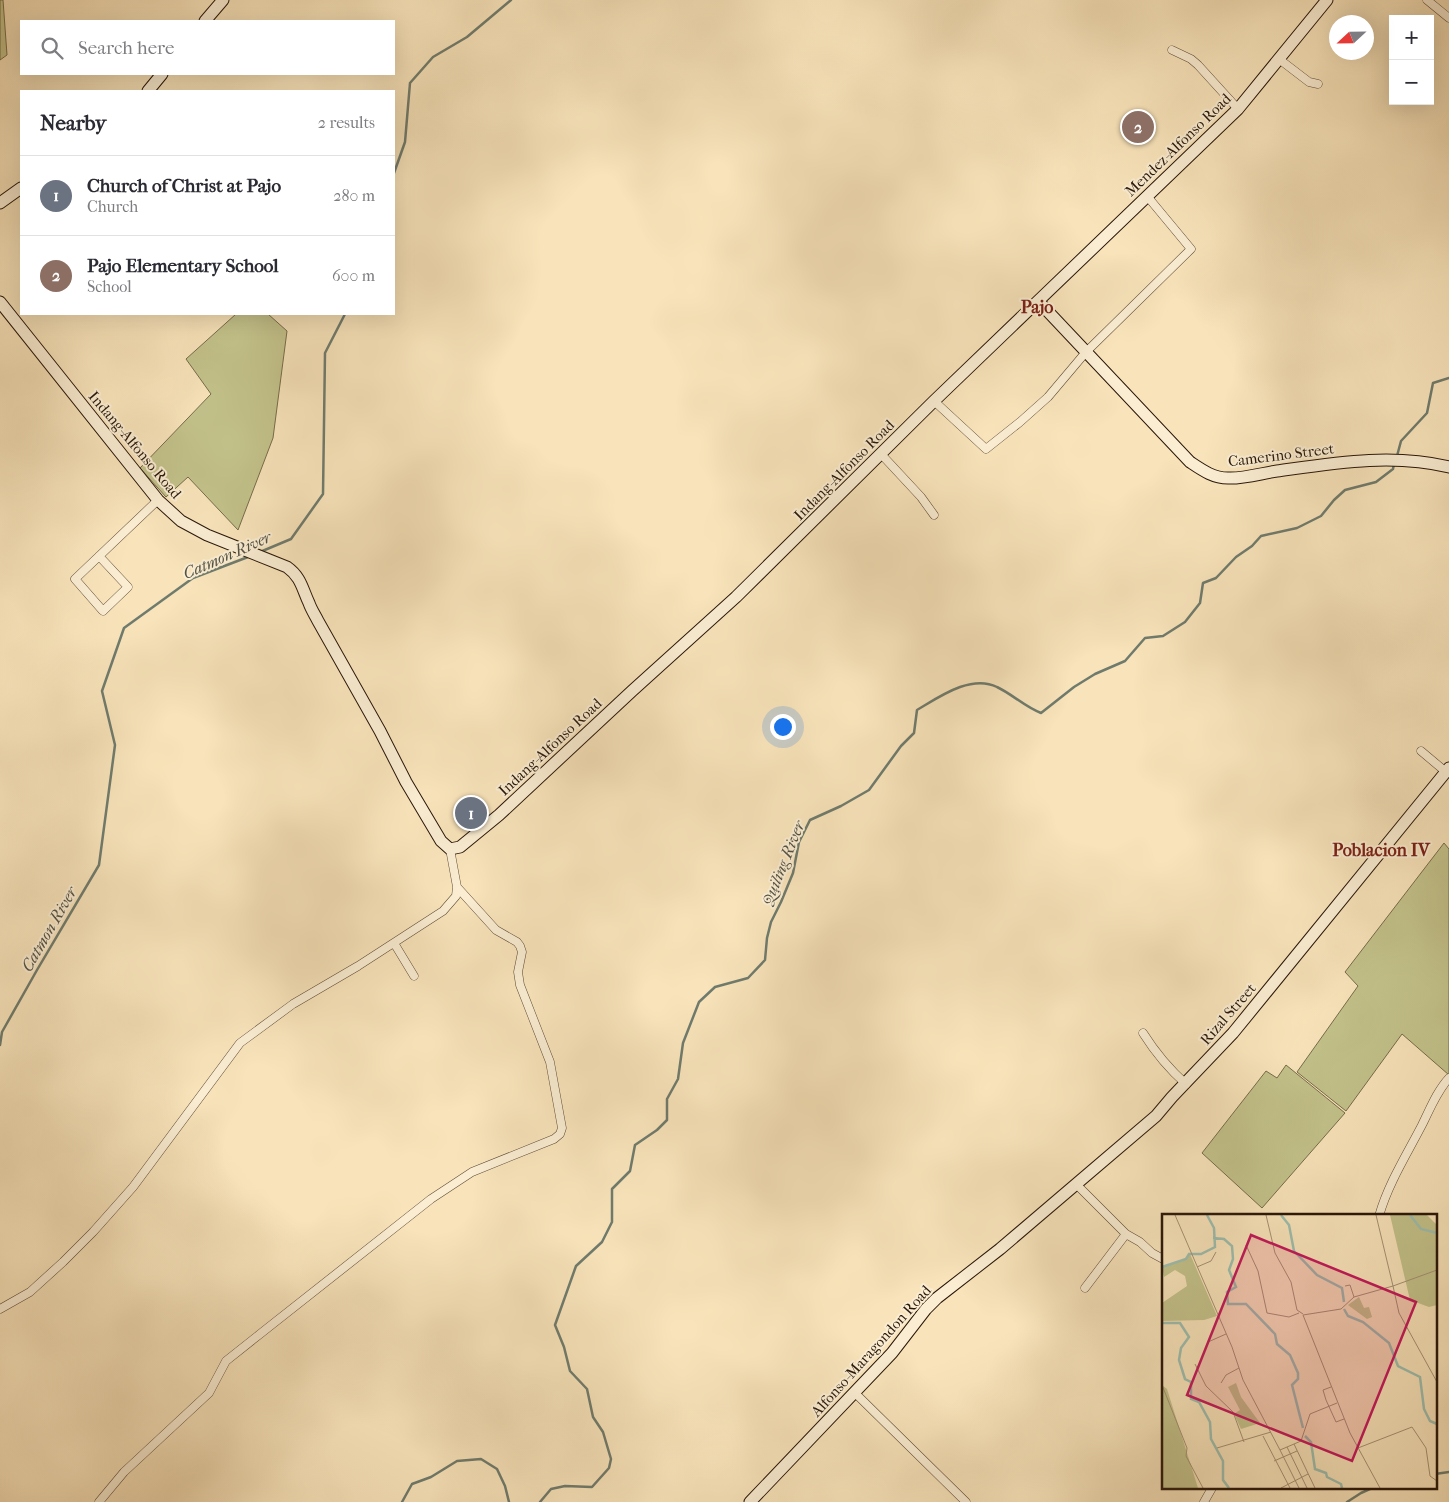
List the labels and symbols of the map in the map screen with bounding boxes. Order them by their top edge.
north arrow [1329,15,1374,60]
street label: Mendez-Alfonso Road [1121,89,1235,200]
pin: 2 [1122,108,1154,146]
district label: Pajo [1021,297,1053,318]
street label: Indang-Alfonso Road [85,388,186,503]
street label: Indang-Alfonso Road [790,415,899,524]
street label: Camerino Street [1227,439,1336,470]
water label: Catmon River [180,526,276,583]
street label: Indang-Alfonso Road [495,694,606,800]
your location [770,714,796,740]
pin: 1 [455,794,487,832]
water label: Quiling River [757,816,810,909]
district label: Poblacion IV [1332,840,1431,861]
water label: Catmon River [17,882,82,975]
street label: Rizal Street [1196,979,1260,1049]
inset map [1162,1214,1436,1490]
street label: Alfonso-Maragondon Road [806,1281,935,1421]

